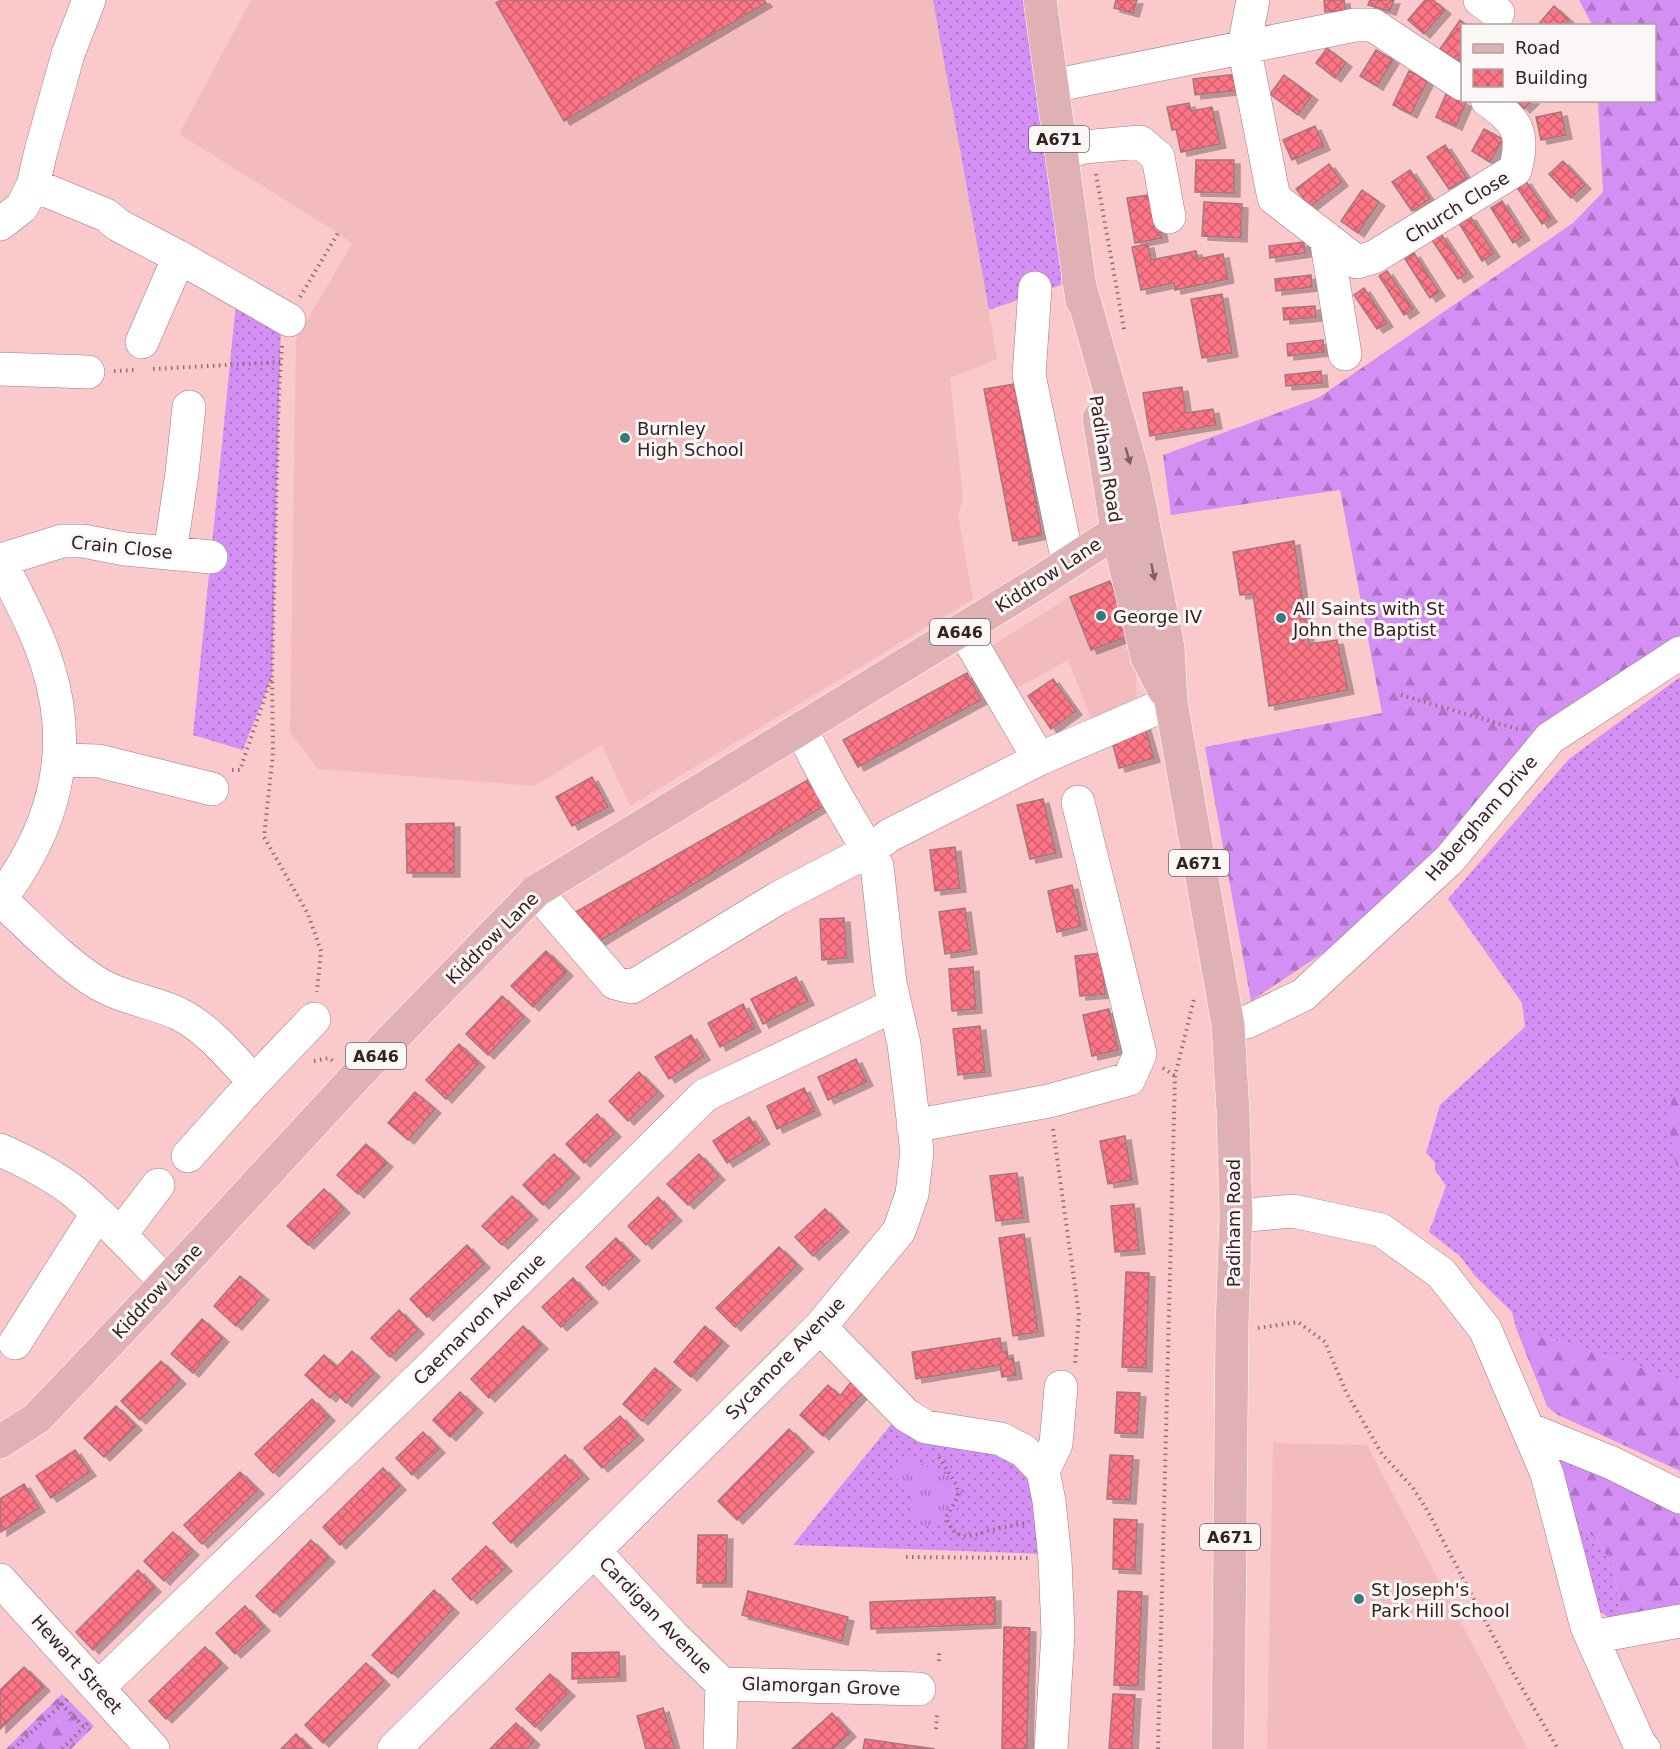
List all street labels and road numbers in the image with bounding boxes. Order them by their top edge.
road number: A671 [1029,126,1089,152]
street label: Church Close [1401,167,1513,247]
street label: Padiham Road [1086,394,1126,524]
street label: Crain Close [70,531,174,563]
street label: Kiddrow Lane [991,533,1105,617]
road number: A646 [930,619,990,645]
street label: Habergham Drive [1421,751,1541,885]
road number: A671 [1169,850,1229,876]
street label: Kiddrow Lane [442,888,542,988]
road number: A646 [346,1043,406,1069]
street label: Padiham Road [1223,1159,1244,1287]
street label: Kiddrow Lane [108,1239,206,1343]
street label: Caernarvon Avenue [409,1249,549,1389]
street label: Sycamore Avenue [721,1292,849,1424]
road number: A671 [1200,1524,1260,1550]
street label: Cardigan Avenue [595,1552,717,1678]
street label: Hewart Street [27,1610,127,1718]
street label: Glamorgan Grove [741,1673,901,1699]

